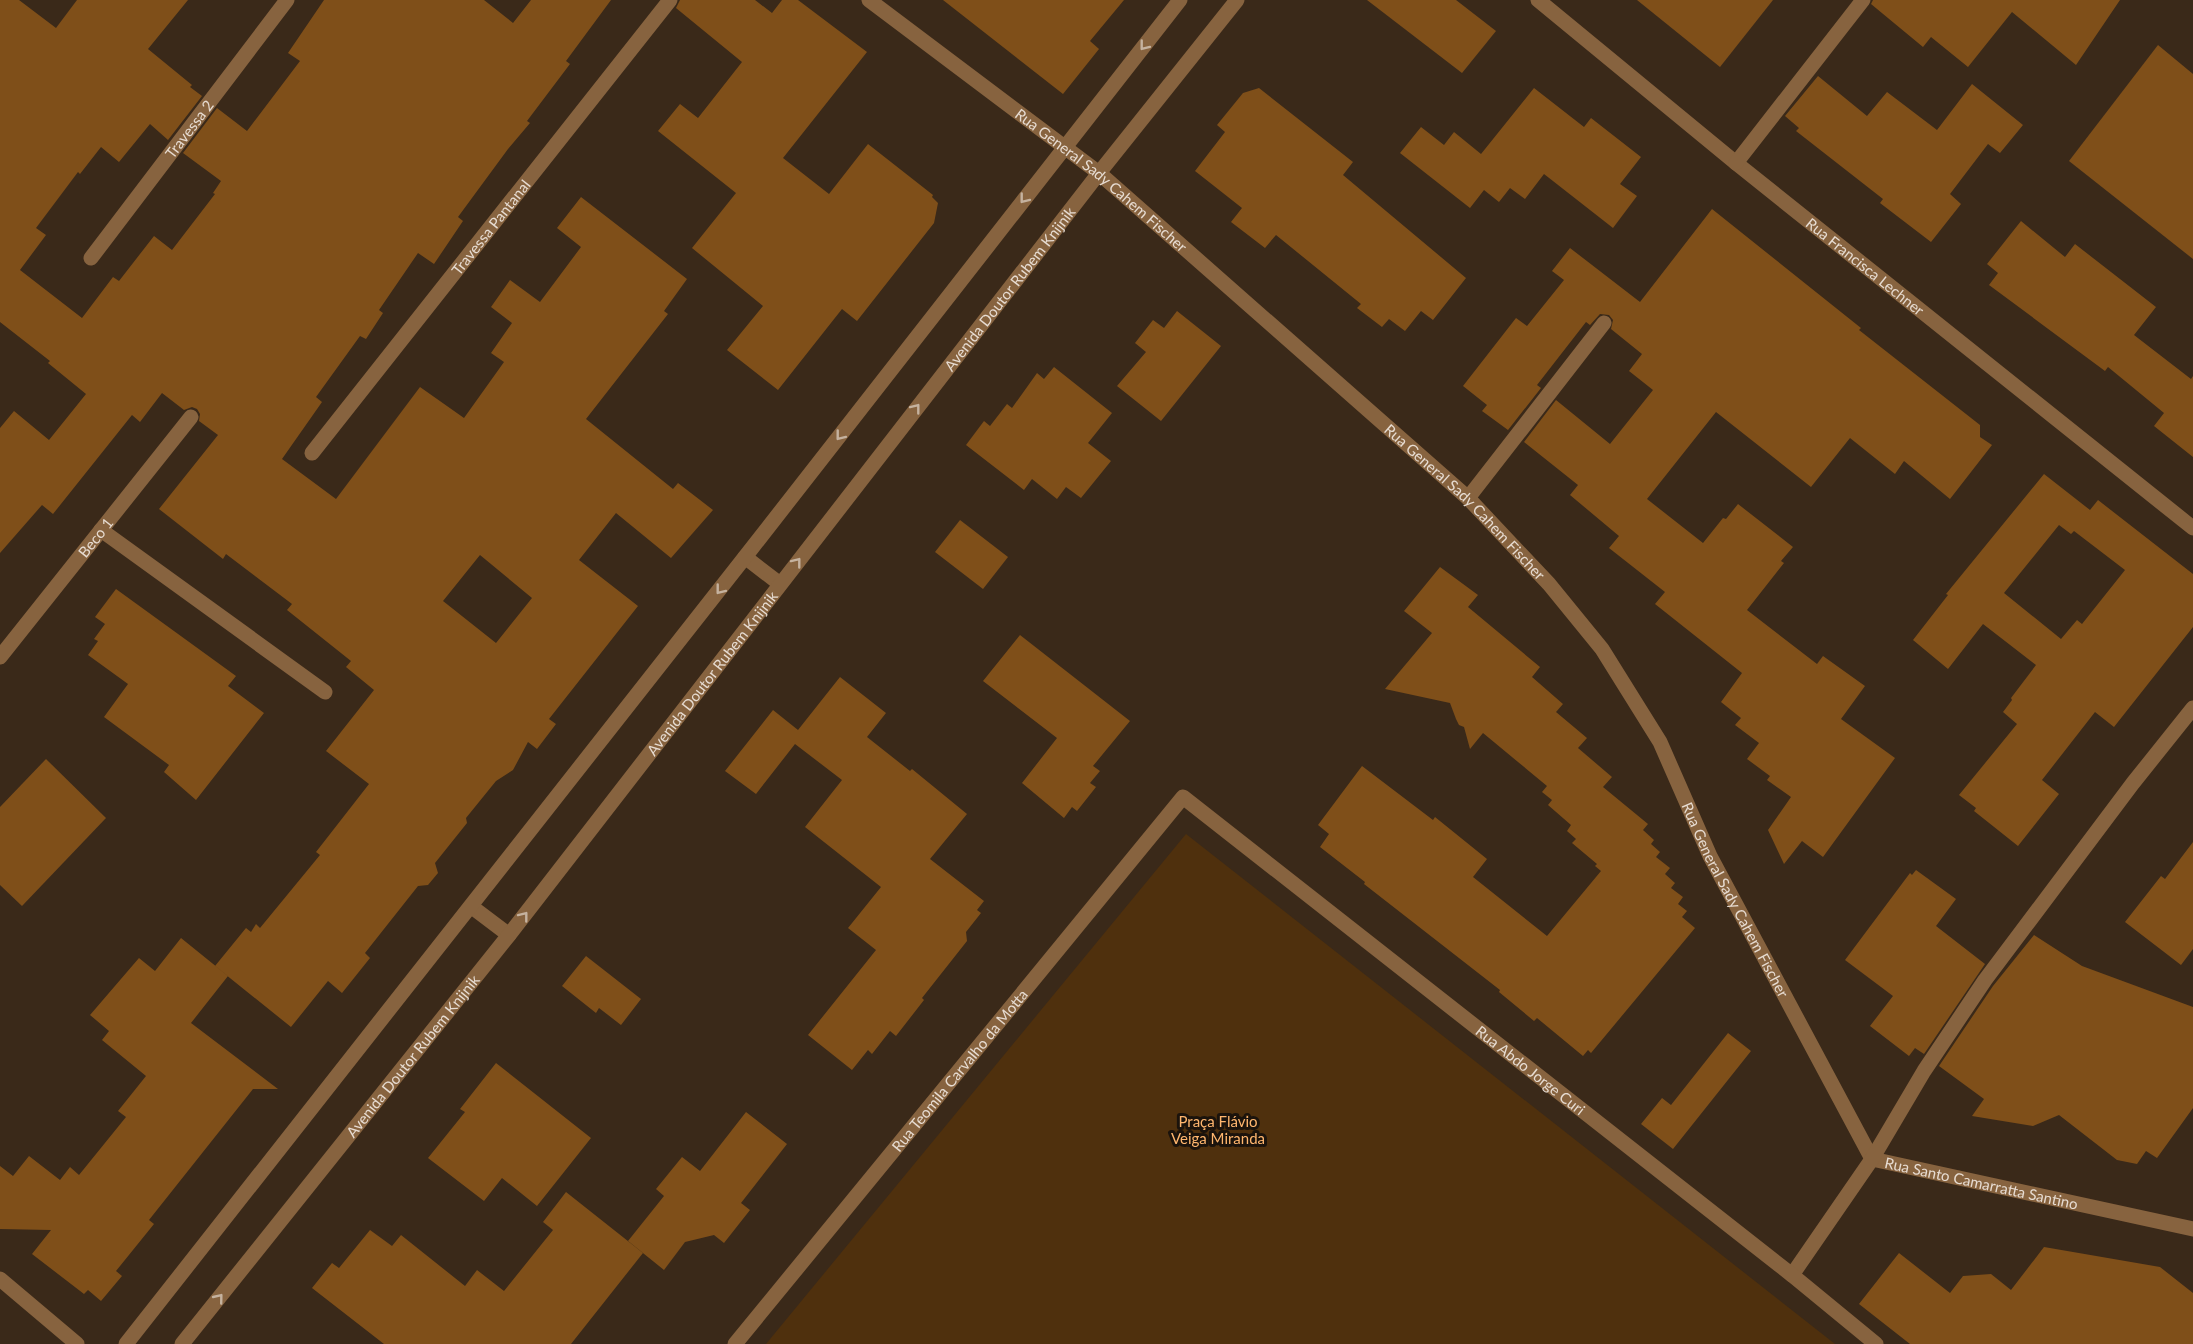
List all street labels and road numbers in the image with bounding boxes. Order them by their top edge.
street label: Travessa 2 [161,96,217,162]
street label: Rua General Sady Cahem Fischer [1012,104,1191,256]
street label: Travessa Pantanal [447,176,534,278]
street label: Avenida Doutor Rubem Knijnik [940,203,1079,374]
street label: Rua Francisca Lechner [1803,214,1928,319]
street label: Rua General Sady Cahem Fischer [1381,420,1550,584]
street label: Beco 1 [74,514,117,561]
street label: Avenida Doutor Rubem Knijnik [643,587,781,759]
street label: Rua General Sady Cahem Fischer [1678,799,1793,1001]
street label: Avenida Doutor Rubem Knijnik [342,971,483,1141]
street label: Rua Teomila Carvalho da Motta [888,985,1031,1155]
street label: Rua Abdo Jorge Curi [1472,1021,1589,1118]
street label: Rua Santo Camarratta Santino [1883,1153,2080,1213]

